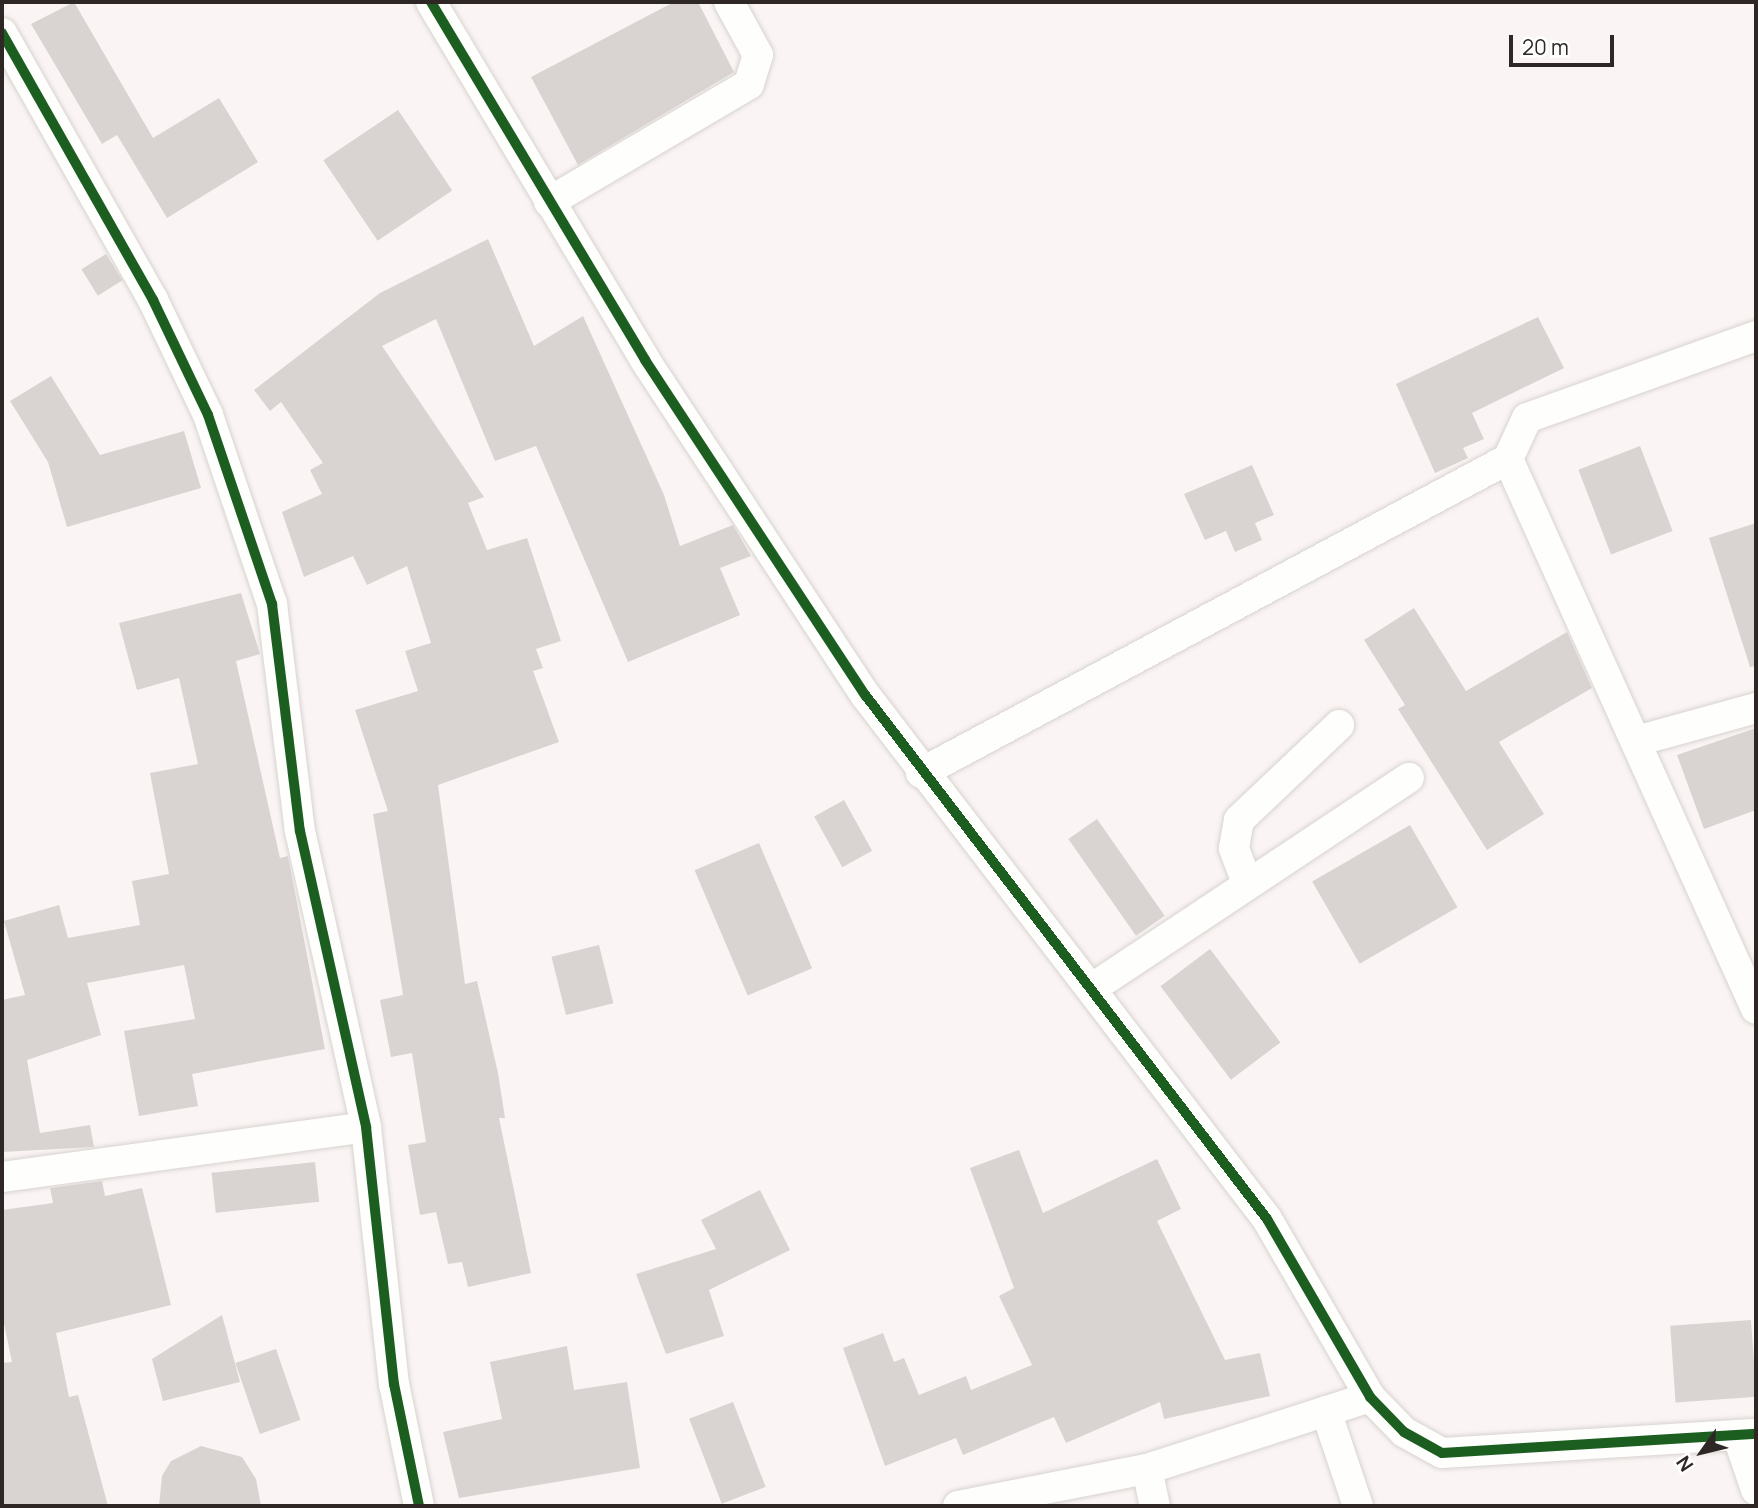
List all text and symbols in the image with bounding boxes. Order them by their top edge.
scale bar [1513,21,1618,65]
text: 20 m [1522,33,1569,61]
north arrow [1667,1417,1737,1487]
text: N [1670,1451,1699,1477]

